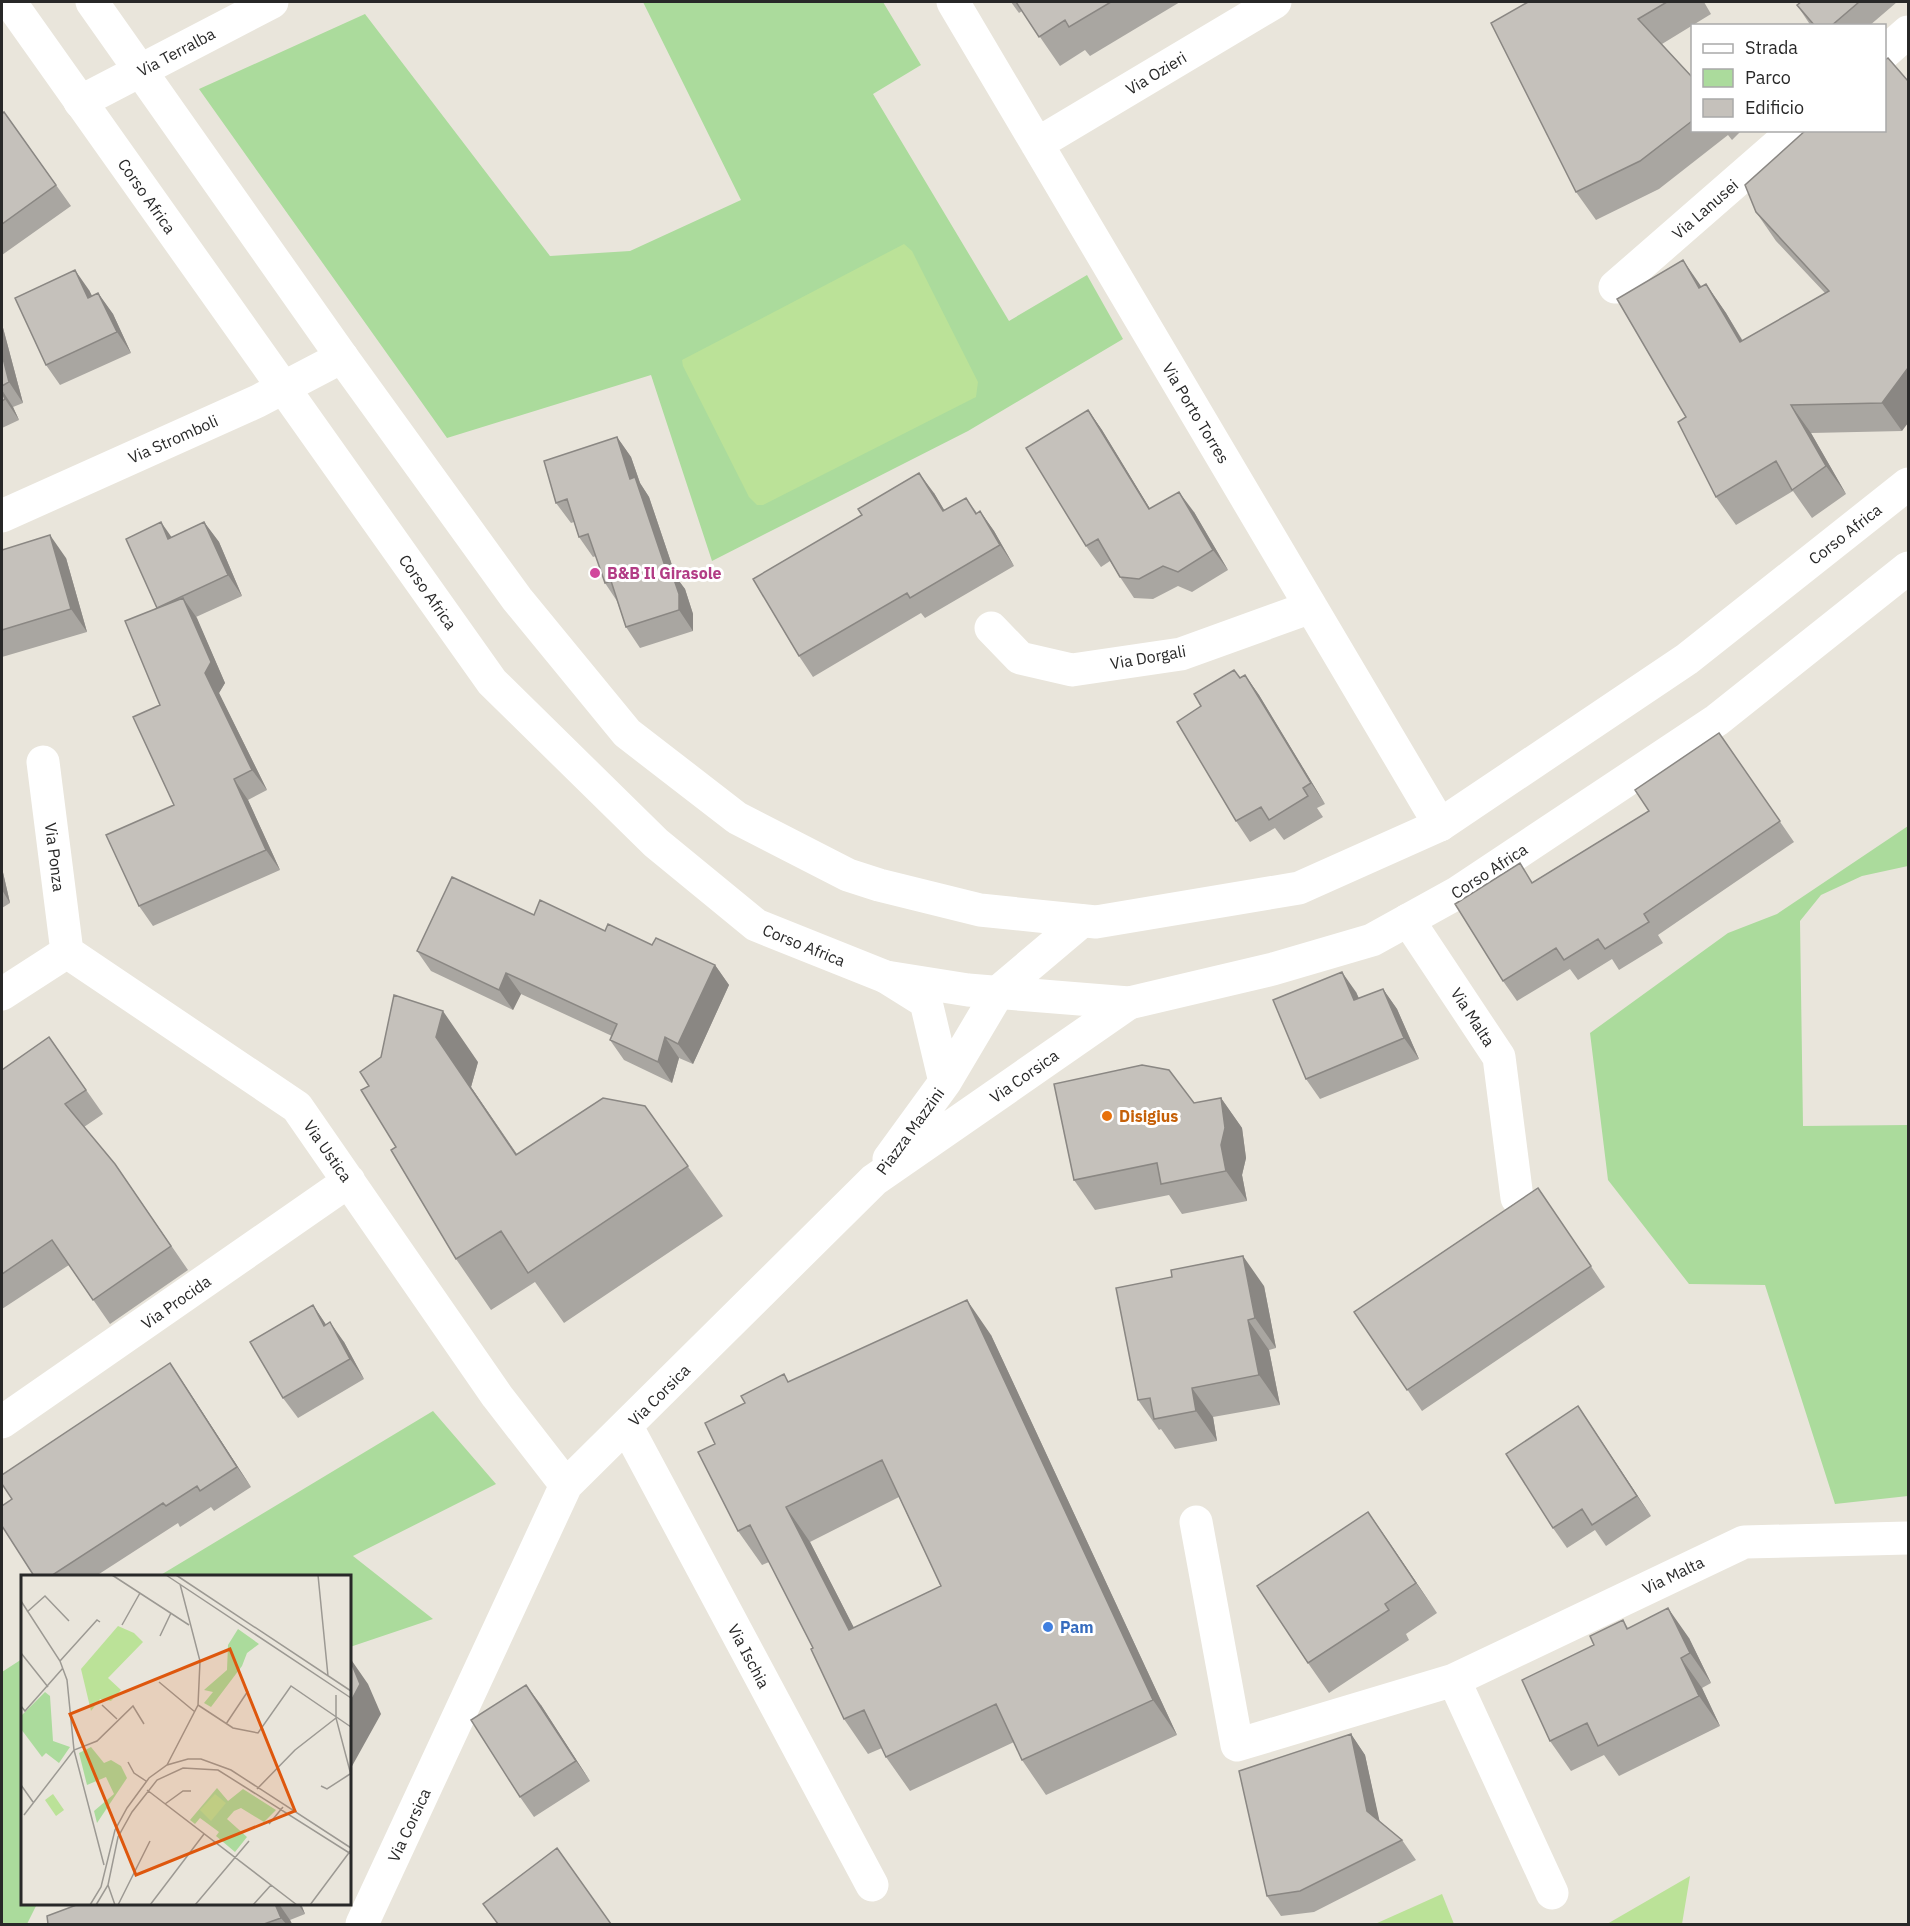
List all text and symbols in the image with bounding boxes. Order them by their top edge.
street label: Via Terralba [134,23,219,81]
legend [1691,24,1886,132]
text: Strada [1745,36,1798,59]
street label: Via Ozieri [1122,47,1190,99]
text: Parco [1745,66,1791,89]
text: Edificio [1745,96,1804,119]
street label: Corso Africa [114,155,180,238]
street label: Via Lanusei [1668,175,1742,243]
street label: Via Porto Torres [1158,359,1234,467]
street label: Via Stromboli [125,410,221,468]
street label: Corso Africa [1804,499,1886,569]
street label: Corso Africa [395,551,461,634]
place label: B&B Il Girasole [607,563,722,583]
marker: B&B Il Girasole [588,566,602,580]
street label: Via Dorgali [1109,641,1187,673]
street label: Via Ponza [41,821,69,893]
street label: Corso Africa [1447,839,1531,903]
street label: Corso Africa [760,919,849,971]
street label: Via Malta [1447,984,1500,1051]
street label: Via Corsica [986,1045,1063,1107]
street label: Piazza Mazzini [872,1084,948,1178]
place label: Disigius [1119,1106,1178,1126]
marker: Disigius [1100,1109,1114,1123]
street label: Via Ustica [300,1116,357,1186]
street label: Via Procida [137,1271,215,1333]
street label: Via Corsica [624,1360,694,1430]
street label: Via Malta [1639,1551,1707,1598]
inset map [21,1575,351,1905]
place label: Pam [1060,1617,1094,1637]
street label: Via Ischia [724,1620,774,1692]
marker: Pam [1041,1620,1055,1634]
street label: Via Corsica [383,1784,435,1865]

